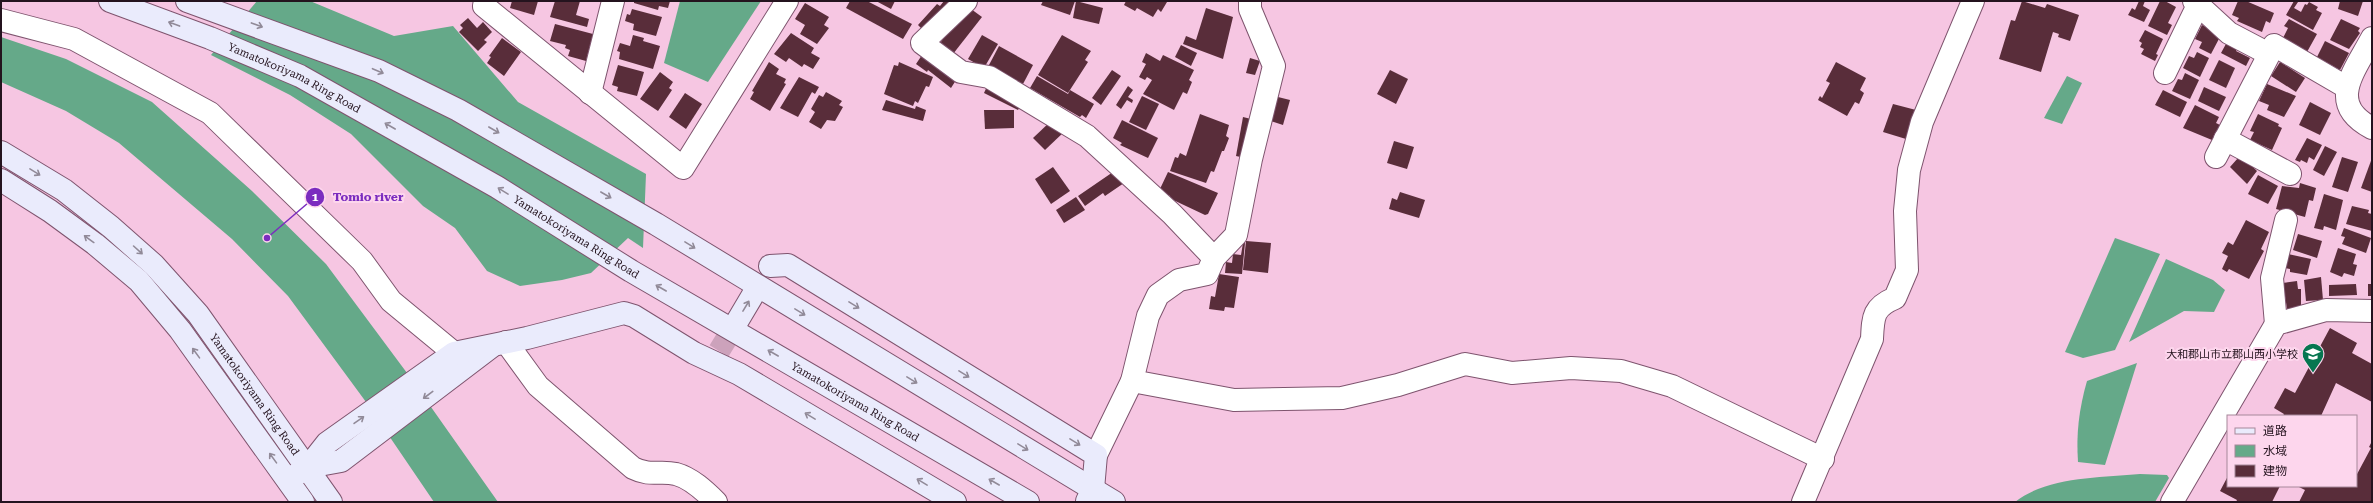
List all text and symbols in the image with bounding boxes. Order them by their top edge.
one-way arrow [168,20,180,28]
one-way arrow [250,21,262,29]
street label: Yamatokoriyama Ring Road [226,40,363,116]
one-way arrow [372,67,384,75]
one-way arrow [384,122,396,130]
one-way arrow [488,127,500,135]
one-way arrow [29,168,41,176]
callout: Tomio river [305,185,412,209]
one-way arrow [497,186,509,194]
text: 1 [312,190,319,204]
text: Tomio river [333,190,404,204]
one-way arrow [600,192,612,200]
street label: Yamatokoriyama Ring Road [511,193,641,281]
one-way arrow [83,235,94,243]
one-way arrow [684,241,696,249]
one-way arrow [133,246,143,255]
one-way arrow [655,284,667,292]
one-way arrow [742,301,750,312]
one-way arrow [848,302,860,310]
one-way arrow [794,309,806,317]
street label: Yamatokoriyama Ring Road [207,331,302,458]
school or university icon: 大和郡山市立郡山西小学校 [2300,341,2326,374]
one-way arrow [192,348,201,359]
place label: 大和郡山市立郡山西小学校 [2166,348,2298,361]
one-way arrow [767,349,779,357]
street label: Yamatokoriyama Ring Road [788,359,921,444]
one-way arrow [958,370,970,378]
one-way arrow [906,376,918,384]
one-way arrow [423,391,434,400]
one-way arrow [804,411,816,419]
legend [2227,415,2357,487]
one-way arrow [353,416,364,425]
text: 道路 [2263,424,2287,438]
one-way arrow [1069,438,1080,446]
one-way arrow [1017,443,1028,451]
text: 水域 [2263,444,2287,458]
one-way arrow [269,453,277,464]
text: 建物 [2263,464,2287,478]
one-way arrow [916,478,928,486]
one-way arrow [988,478,1000,486]

